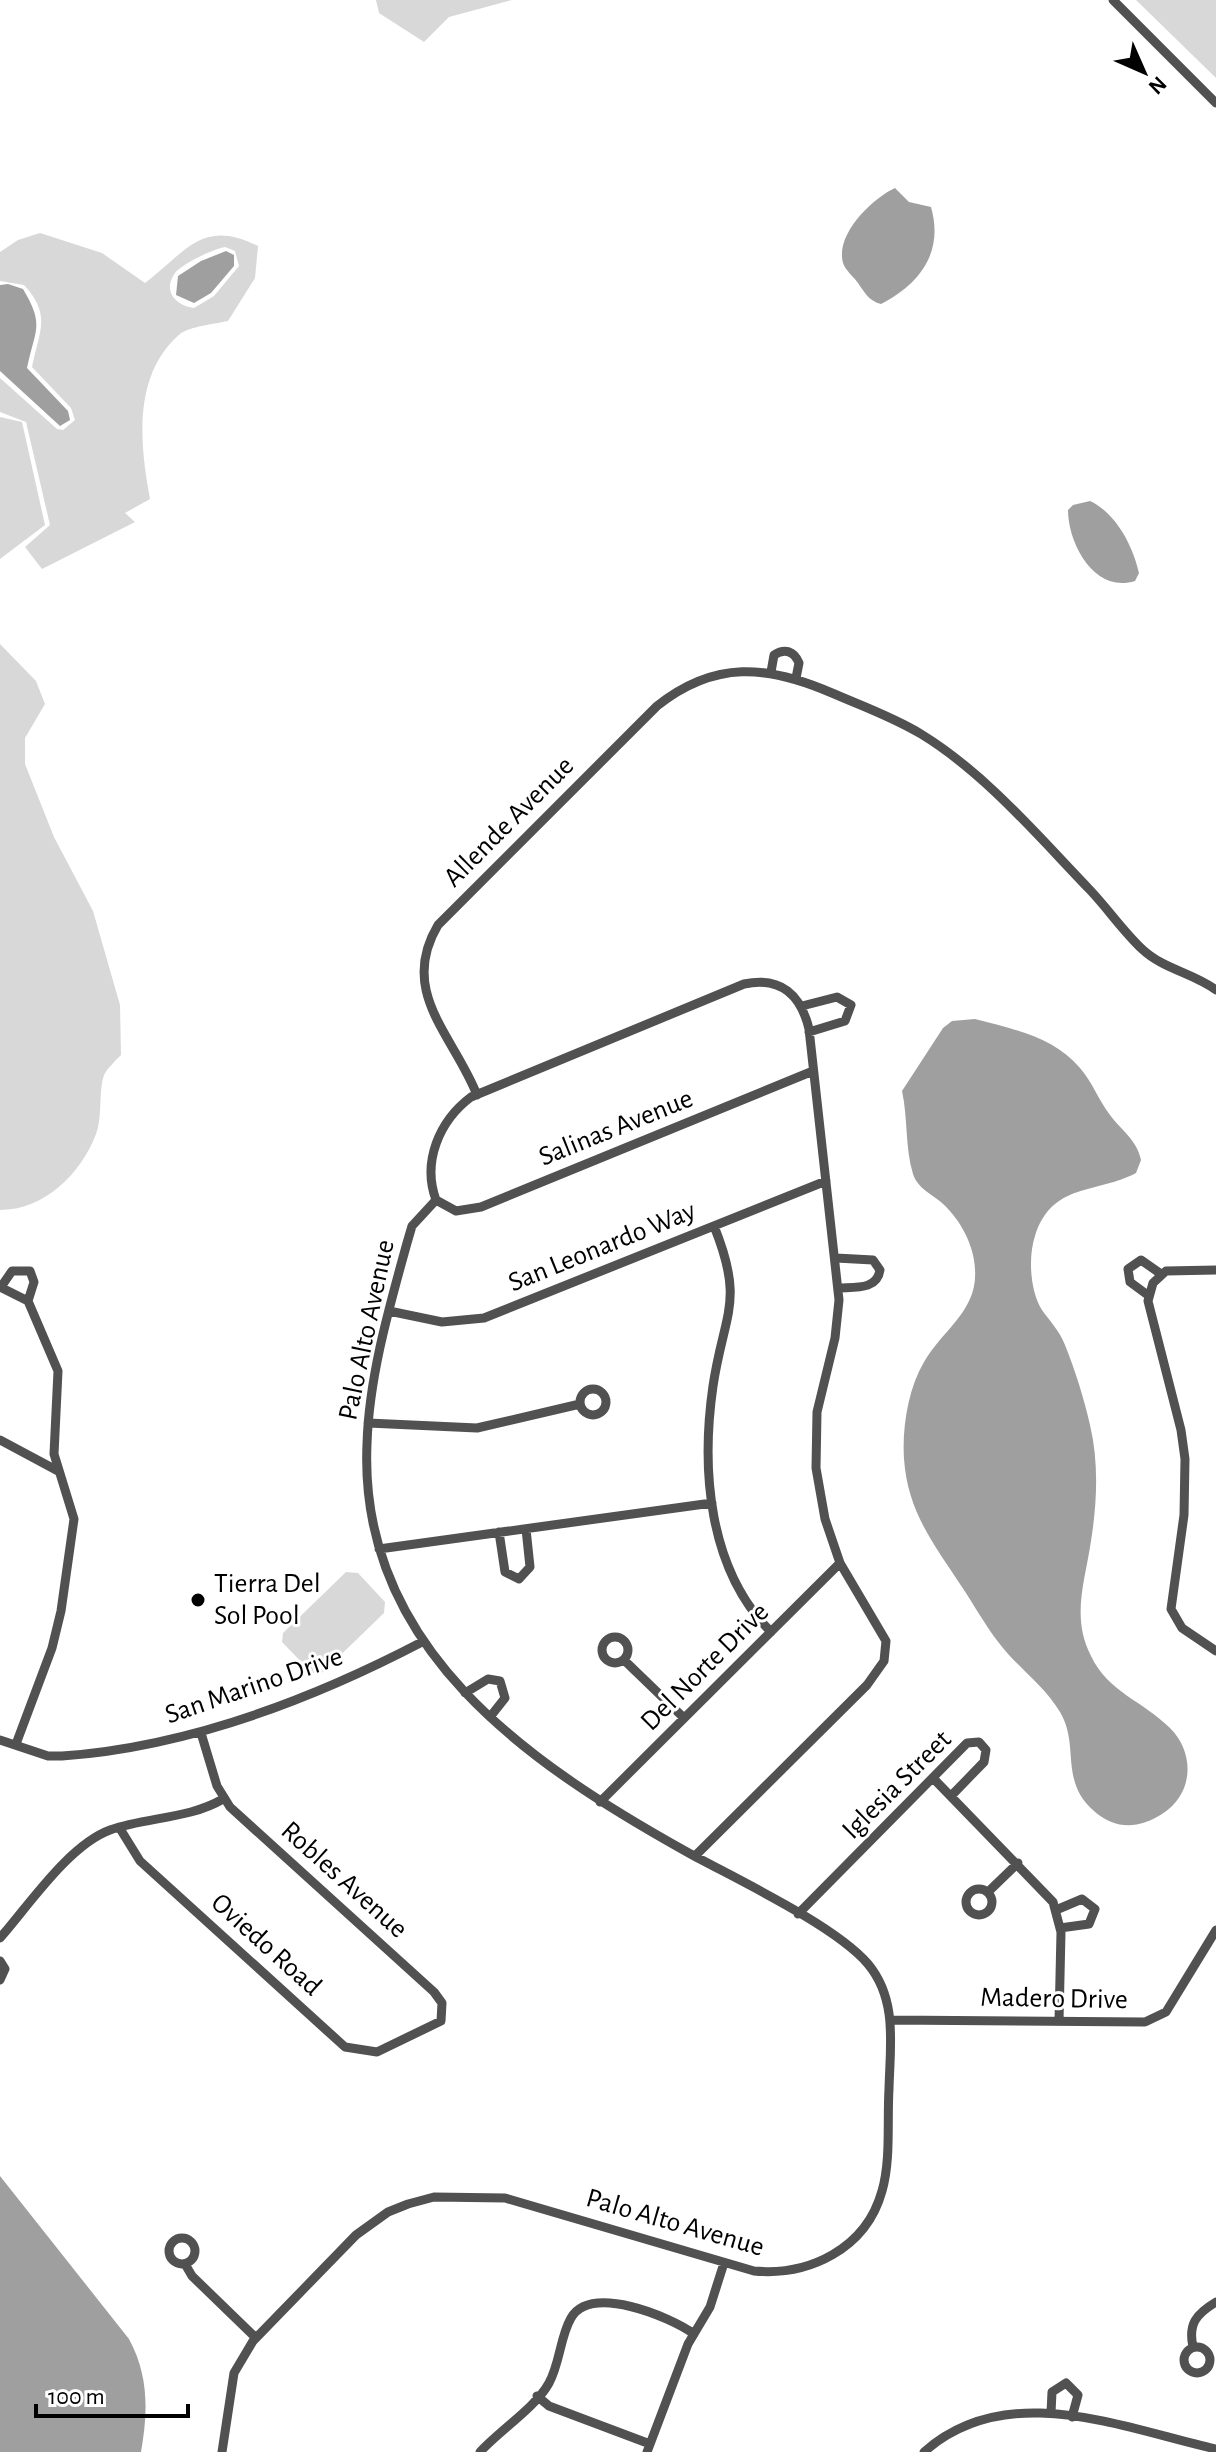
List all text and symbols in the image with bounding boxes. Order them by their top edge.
north arrow [1104,32,1184,112]
text: N [1144,72,1171,99]
street label: Allende Avenue [439,752,579,892]
street label: Salinas Avenue [535,1084,697,1172]
street label: San Leonardo Way [504,1197,700,1297]
street label: Palo Alto Avenue [334,1237,400,1423]
place label: Tierra Del Sol Pool [214,1570,321,1630]
marker: Tierra Del Sol Pool [189,1591,207,1609]
street label: Del Norte Drive [636,1598,774,1736]
street label: San Marino Drive [162,1643,346,1729]
street label: Iglesia Street [837,1725,957,1845]
street label: Robles Avenue [276,1816,412,1944]
street label: Oviedo Road [205,1888,327,2002]
street label: Madero Drive [980,1984,1128,2014]
street label: Palo Alto Avenue [583,2184,767,2262]
scale bar [36,2368,188,2418]
text: 100 m [48,2385,105,2409]

